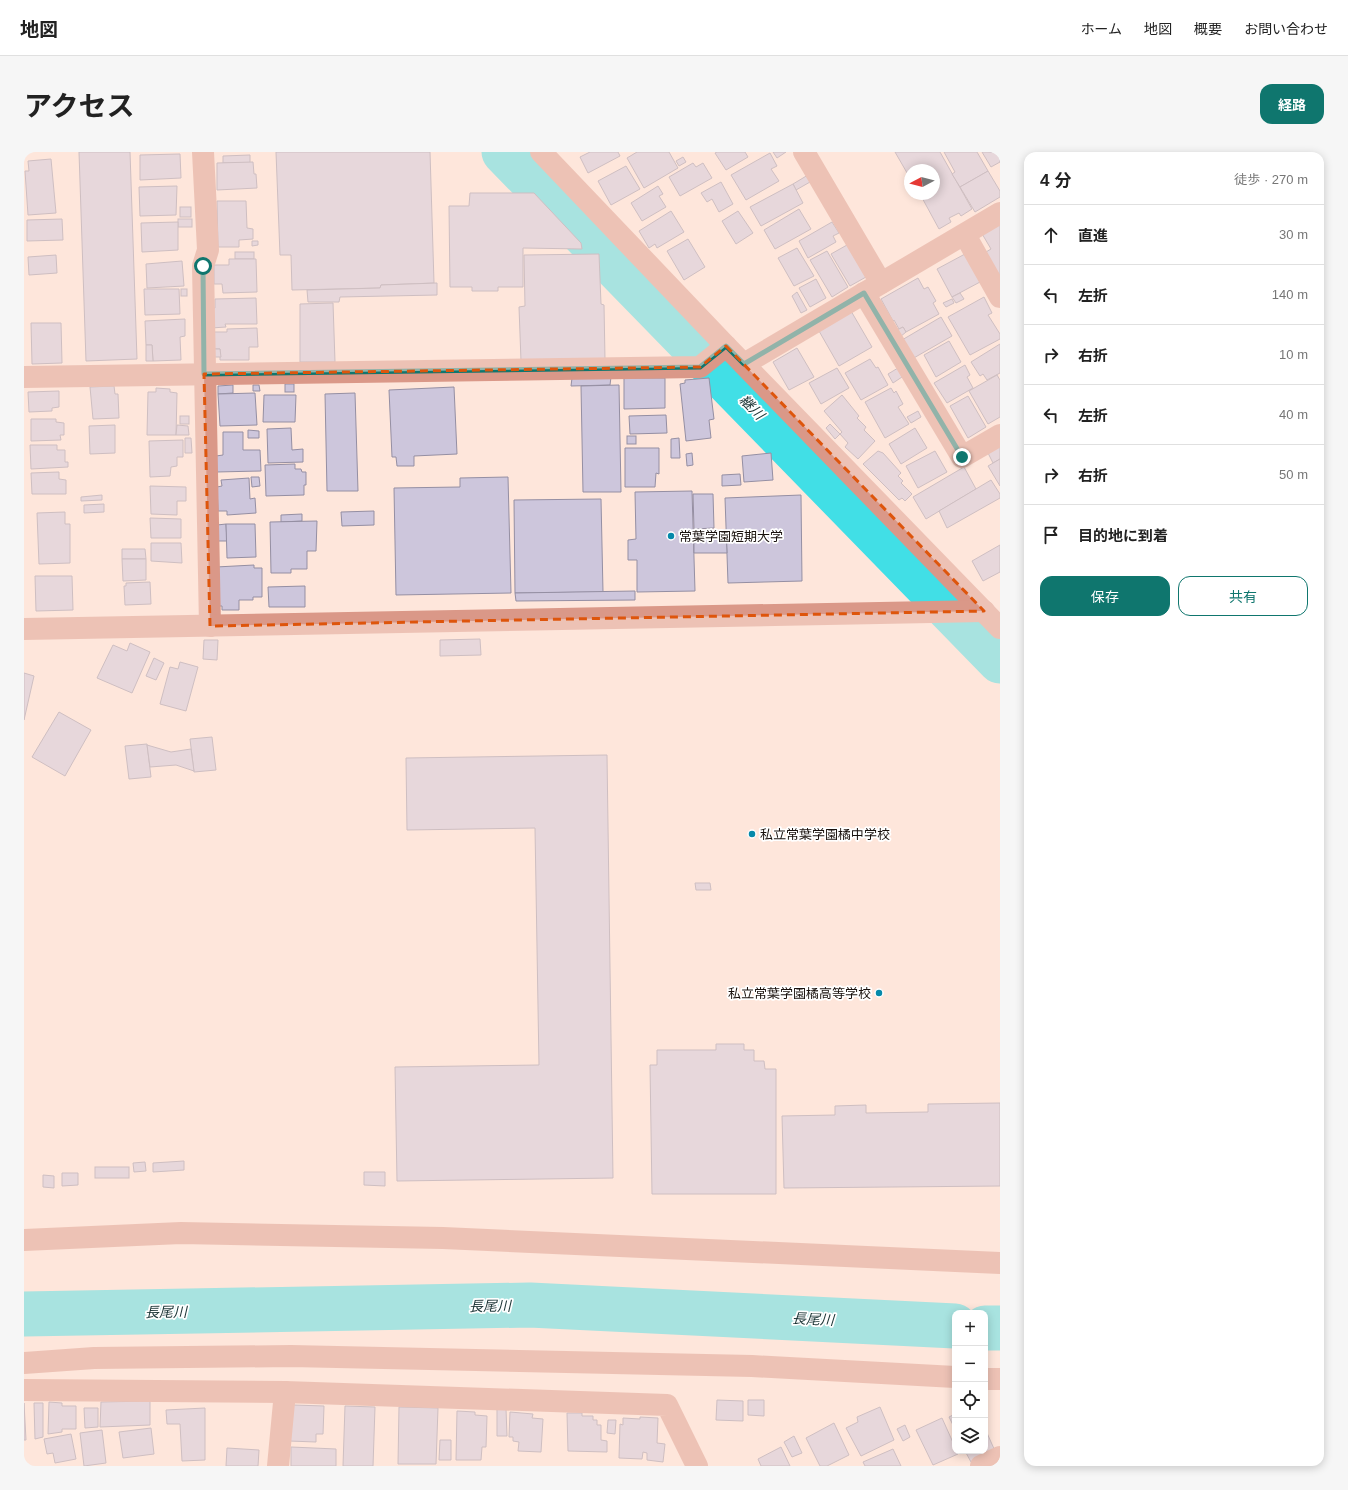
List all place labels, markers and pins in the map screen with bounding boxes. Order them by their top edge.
place label: 常葉学園短期大学 [679,529,783,544]
marker: 常葉学園短期大学 [666,531,676,541]
place label: 私立常葉学園橘中学校 [760,827,890,842]
marker: 私立常葉学園橘中学校 [747,829,757,839]
place label: 私立常葉学園橘高等学校 [728,986,871,1001]
marker: 私立常葉学園橘高等学校 [874,988,884,998]

